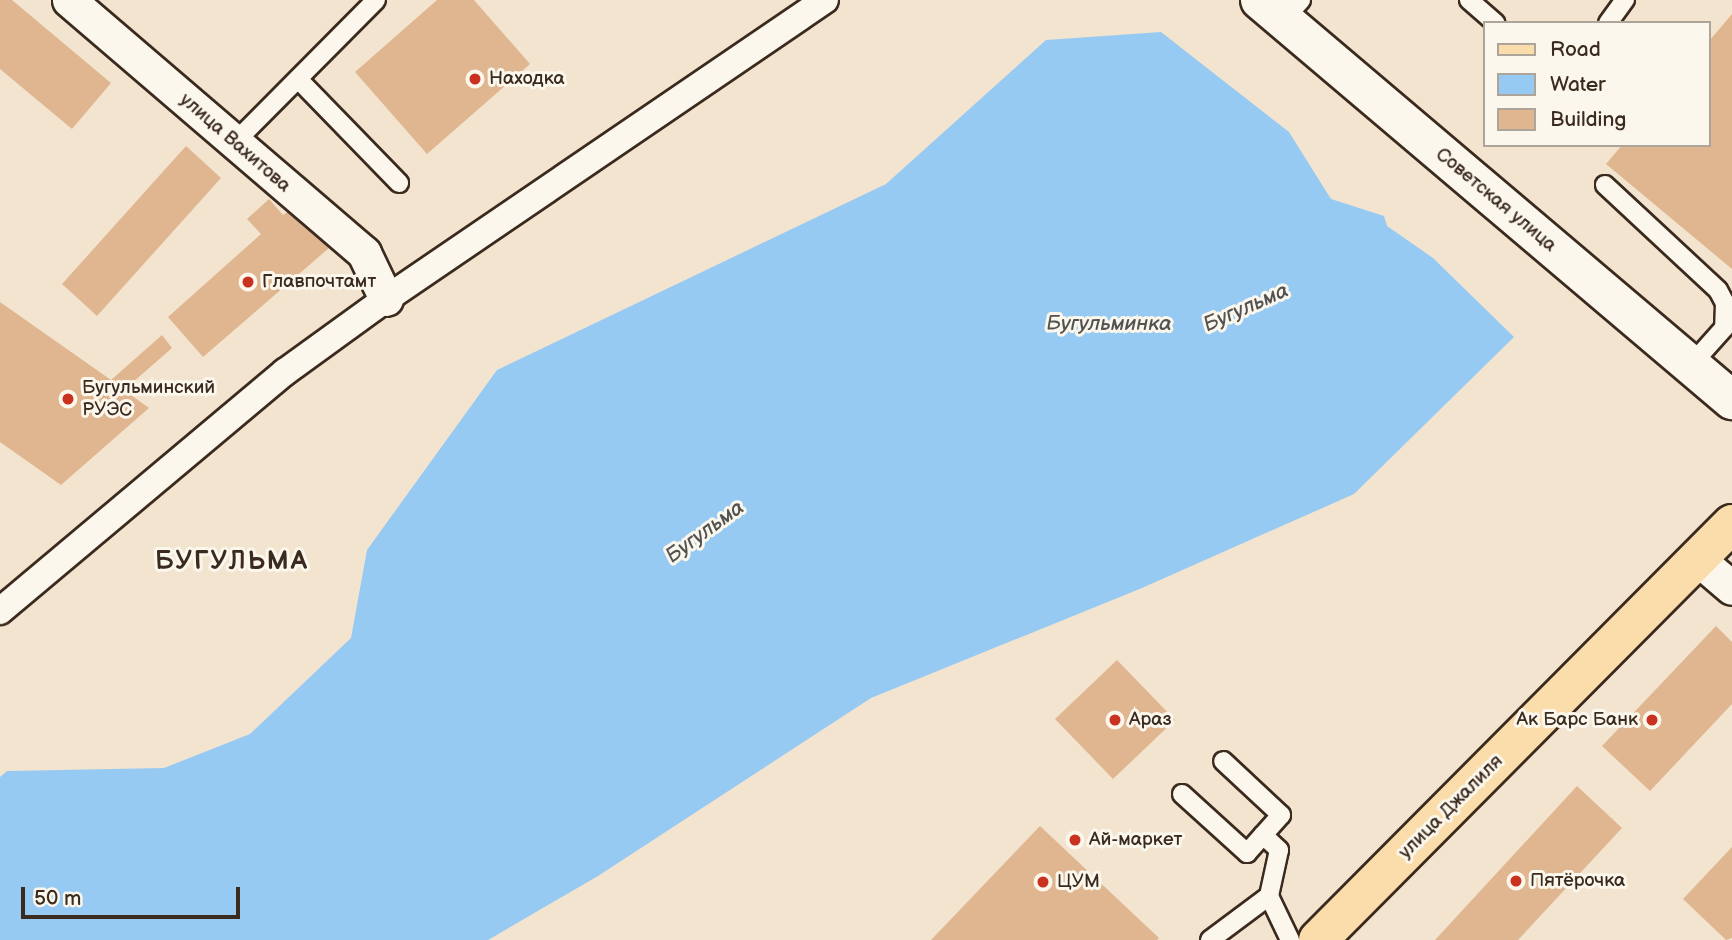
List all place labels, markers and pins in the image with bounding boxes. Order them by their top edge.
place label: Находка [489,68,565,90]
marker: Находка [467,71,483,87]
place label: Главпочтамт [262,271,376,293]
marker: Главпочтамт [240,274,256,290]
place label: Бугульминский РУЭС [82,377,215,421]
marker: Бугульминский РУЭС [60,391,76,407]
place label: Араз [1129,709,1172,731]
place label: Ак Барс Банк [1516,709,1638,731]
marker: Араз [1107,712,1123,728]
marker: Ак Барс Банк [1644,712,1660,728]
place label: Ай-маркет [1089,829,1182,851]
marker: Ай-маркет [1067,832,1083,848]
place label: Пятёрочка [1530,870,1625,892]
place label: ЦУМ [1057,871,1100,893]
marker: Пятёрочка [1508,873,1524,889]
marker: ЦУМ [1035,874,1051,890]

